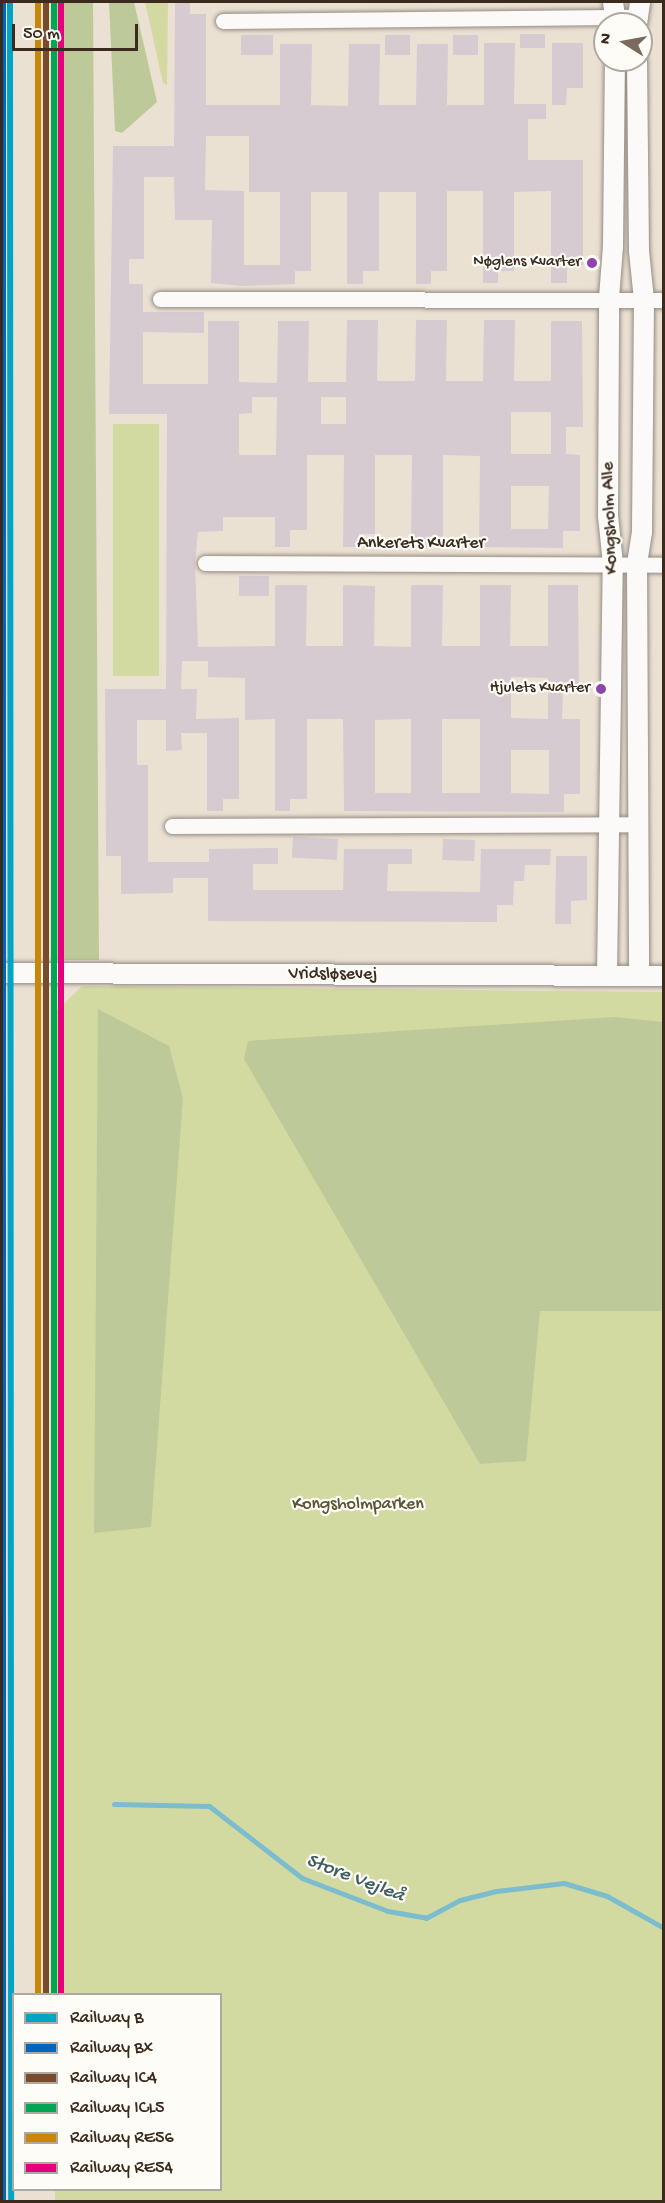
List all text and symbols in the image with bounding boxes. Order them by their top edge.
scale bar [15,12,141,50]
north arrow [593,12,653,72]
text: 50 m [23,24,60,45]
text: N [596,32,617,46]
place label: Nøglens Kvarter [473,253,581,273]
marker: Nøglens Kvarter [586,257,598,269]
street label: Kongsholm Alle [598,461,624,575]
street label: Ankerets Kvarter [357,533,485,555]
place label: Hjulets Kvarter [490,679,590,699]
marker: Hjulets Kvarter [595,683,607,695]
street label: Vridsløsevej [288,964,378,986]
park label: Kongsholmparken [292,1494,424,1516]
water label: Store Vejleå [303,1849,407,1909]
legend [12,1993,222,2191]
text: Railway B [70,2008,144,2029]
text: Railway Bx [70,2038,153,2059]
text: Railway IC4 [70,2068,157,2089]
text: Railway ICL5 [70,2098,165,2119]
text: Railway RE56 [70,2128,174,2149]
text: Railway RE54 [70,2158,173,2179]

